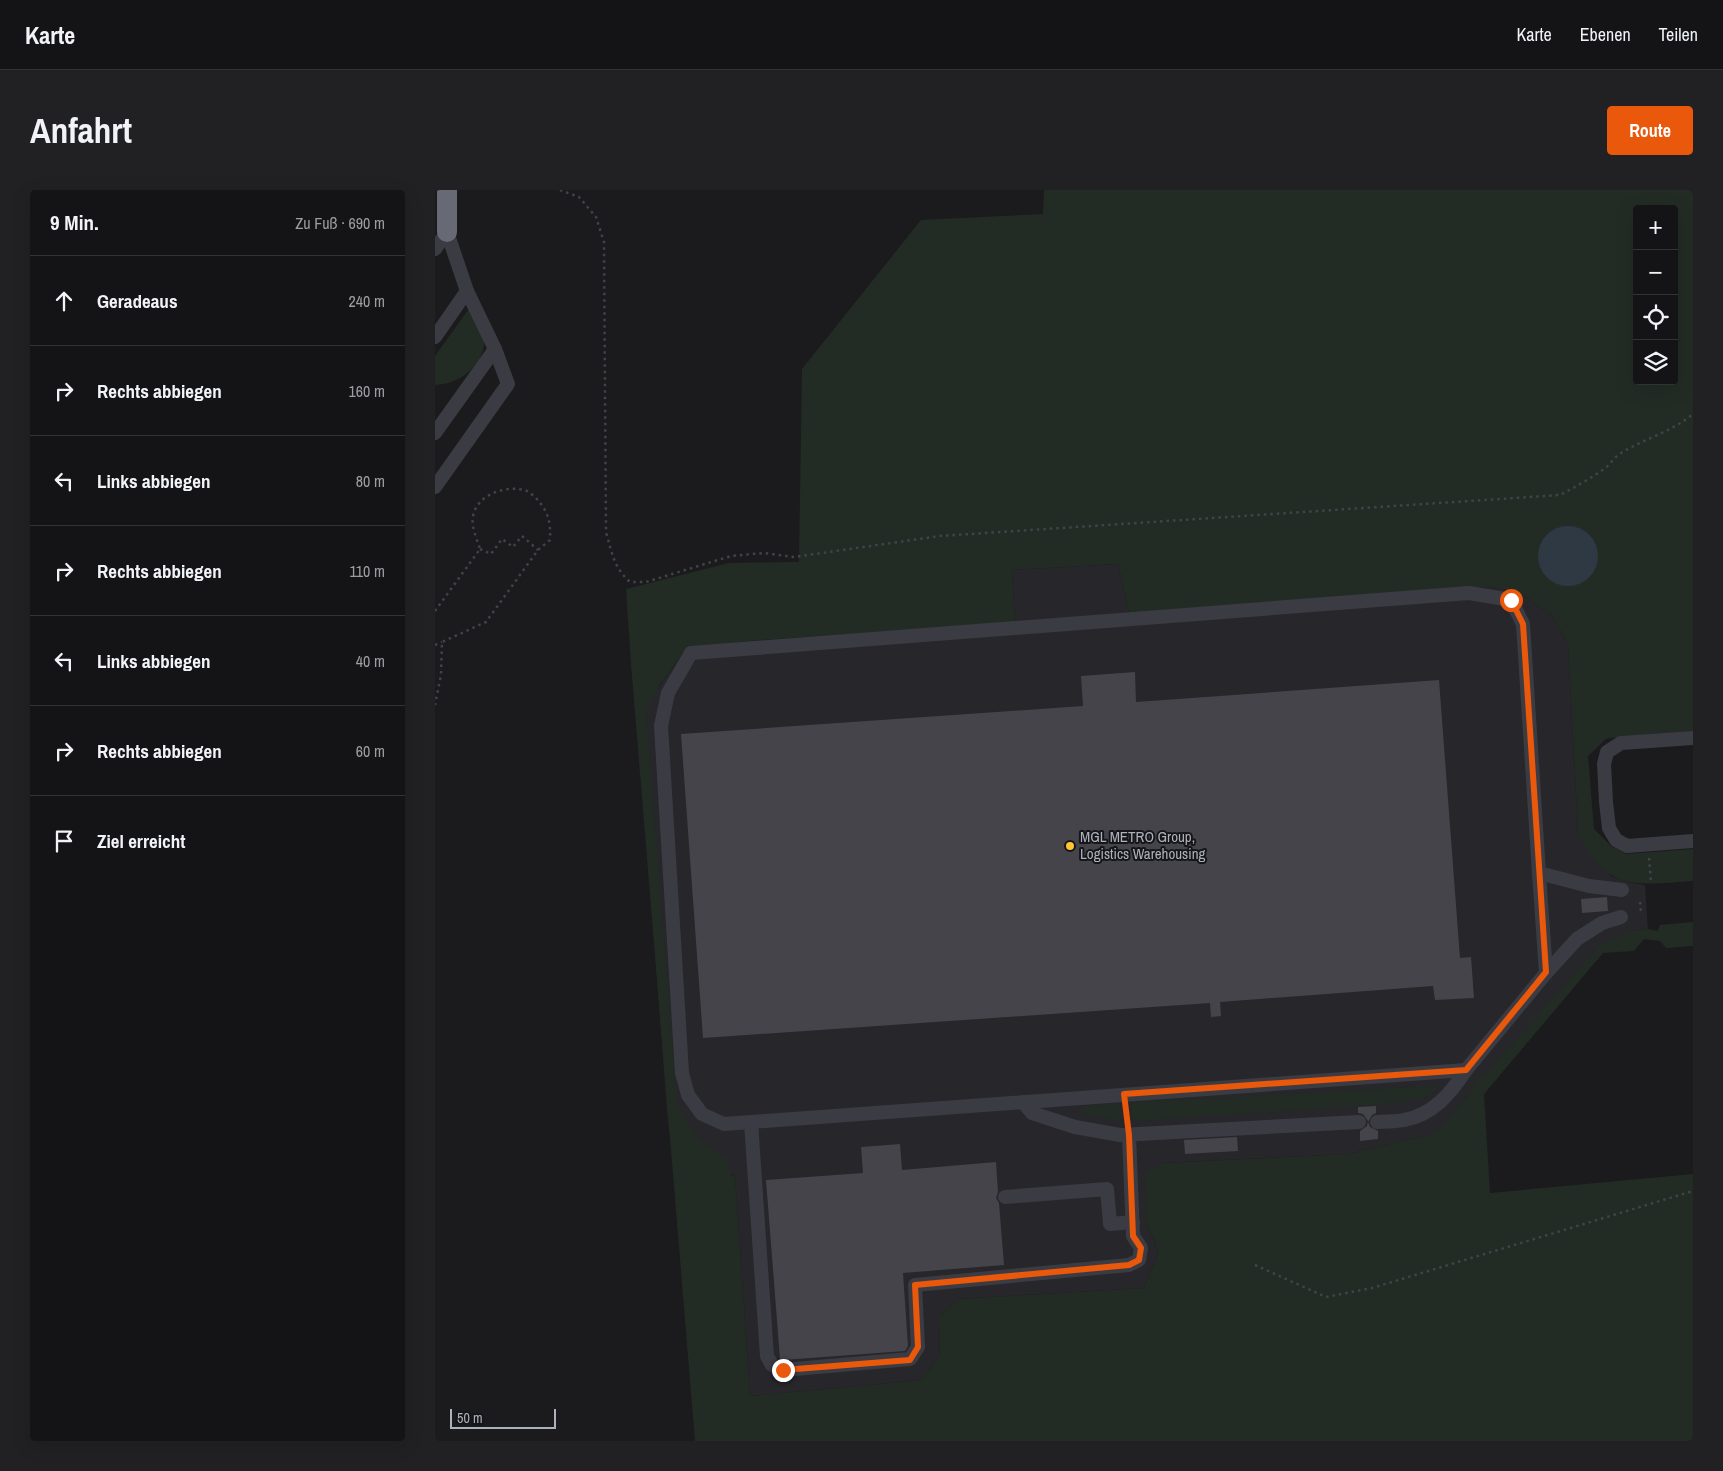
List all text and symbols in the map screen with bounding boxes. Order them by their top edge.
text: Karte [25,19,75,51]
text: Karte [1516,22,1552,47]
text: Ebenen [1580,22,1631,47]
text: Teilen [1659,22,1698,47]
button: Route [1607,106,1693,155]
text: Anfahrt [30,107,132,154]
map controls [1633,205,1678,385]
button: + [1633,205,1678,250]
text: 9 Min. [50,208,99,237]
text: Zu Fuß · 690 m [295,212,385,234]
button: − [1633,250,1678,295]
icon: ahead [50,287,78,315]
text: Geradeaus [97,288,178,314]
text: 240 m [349,290,385,312]
button: locate [1633,295,1678,340]
button: layers [1633,340,1678,385]
icon: right [50,377,78,405]
text: Rechts abbiegen [97,378,222,404]
text: 160 m [349,380,385,402]
icon: left [50,467,78,495]
text: Links abbiegen [97,468,210,494]
text: 80 m [356,470,385,492]
icon: right [50,557,78,585]
text: Rechts abbiegen [97,558,222,584]
text: 110 m [349,560,385,582]
route start [1500,589,1523,612]
icon: left [50,647,78,675]
text: Links abbiegen [97,648,210,674]
text: 40 m [356,650,385,672]
icon: right [50,737,78,765]
text: Rechts abbiegen [97,738,222,764]
text: 60 m [356,740,385,762]
place label: MGL METRO Group, Logistics Warehousing [1080,826,1206,864]
icon: arrive [50,827,78,855]
text: Ziel erreicht [97,828,185,854]
marker: MGL METRO Group, Logistics Warehousing [1064,840,1076,852]
route end [772,1359,795,1382]
scale bar [450,1406,556,1429]
text: 50 m [457,1409,483,1427]

